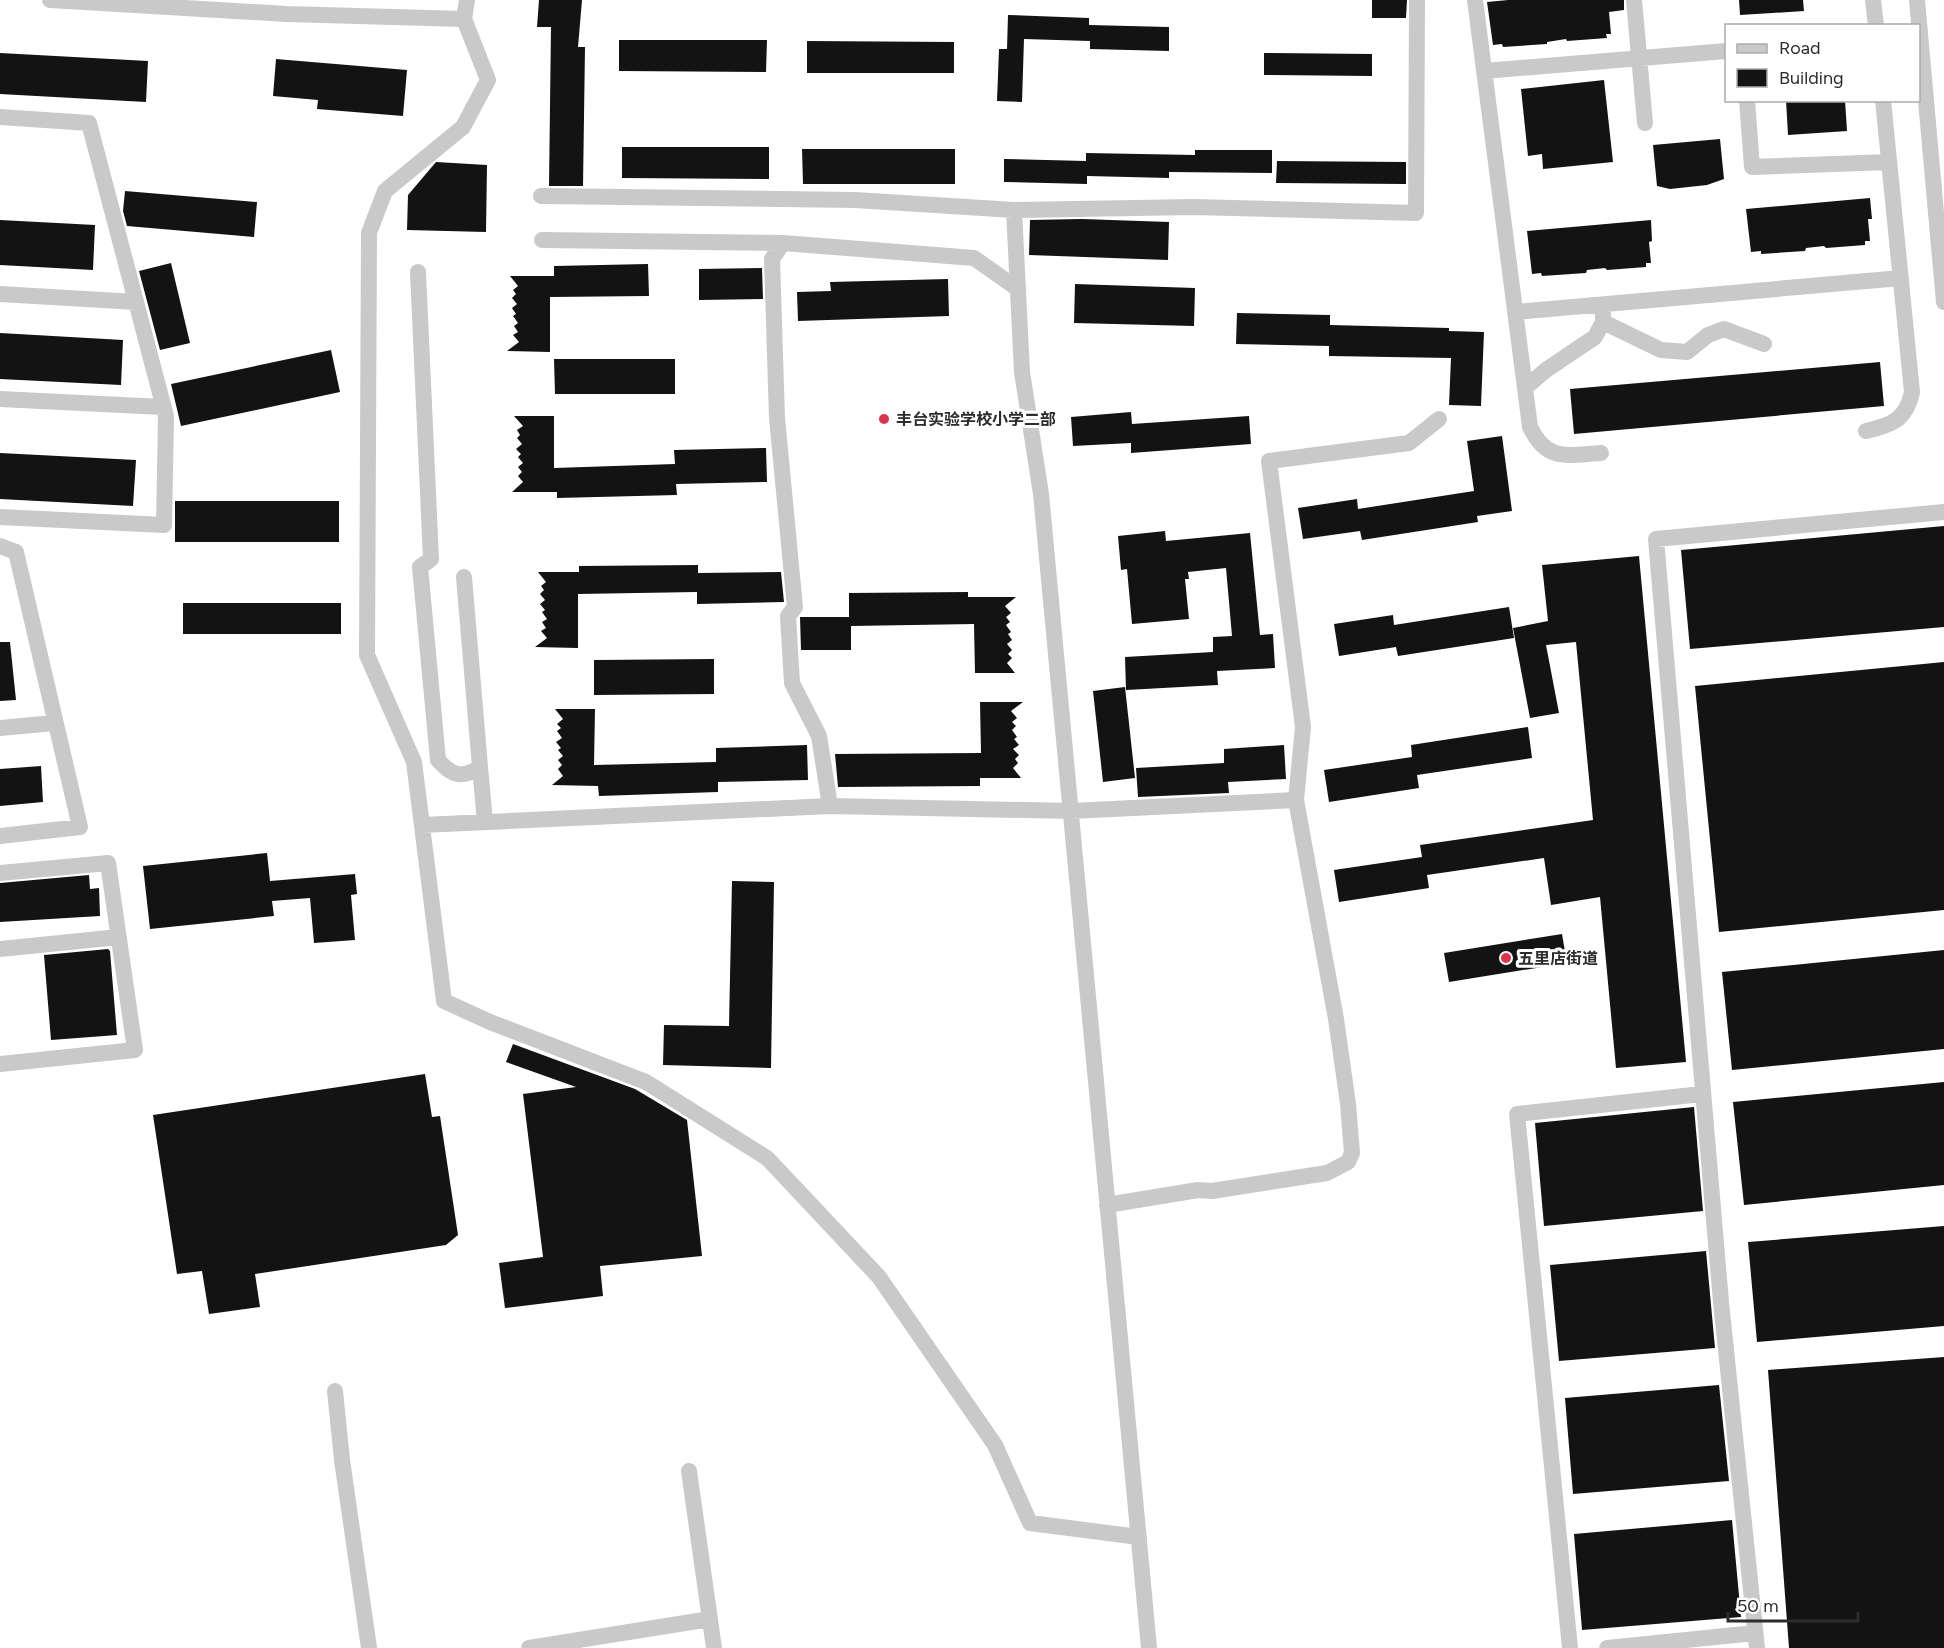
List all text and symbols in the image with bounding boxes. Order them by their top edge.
legend [1725,24,1920,102]
text: Road [1779,37,1820,59]
text: Building [1779,67,1844,89]
place label: 丰台实验学校小学二部 [896,410,1056,429]
marker: 丰台实验学校小学二部 [877,412,891,426]
place label: 五里店街道 [1518,949,1598,968]
marker: 五里店街道 [1499,951,1513,965]
scale bar [1728,1585,1858,1623]
text: 50 m [1737,1595,1779,1617]

